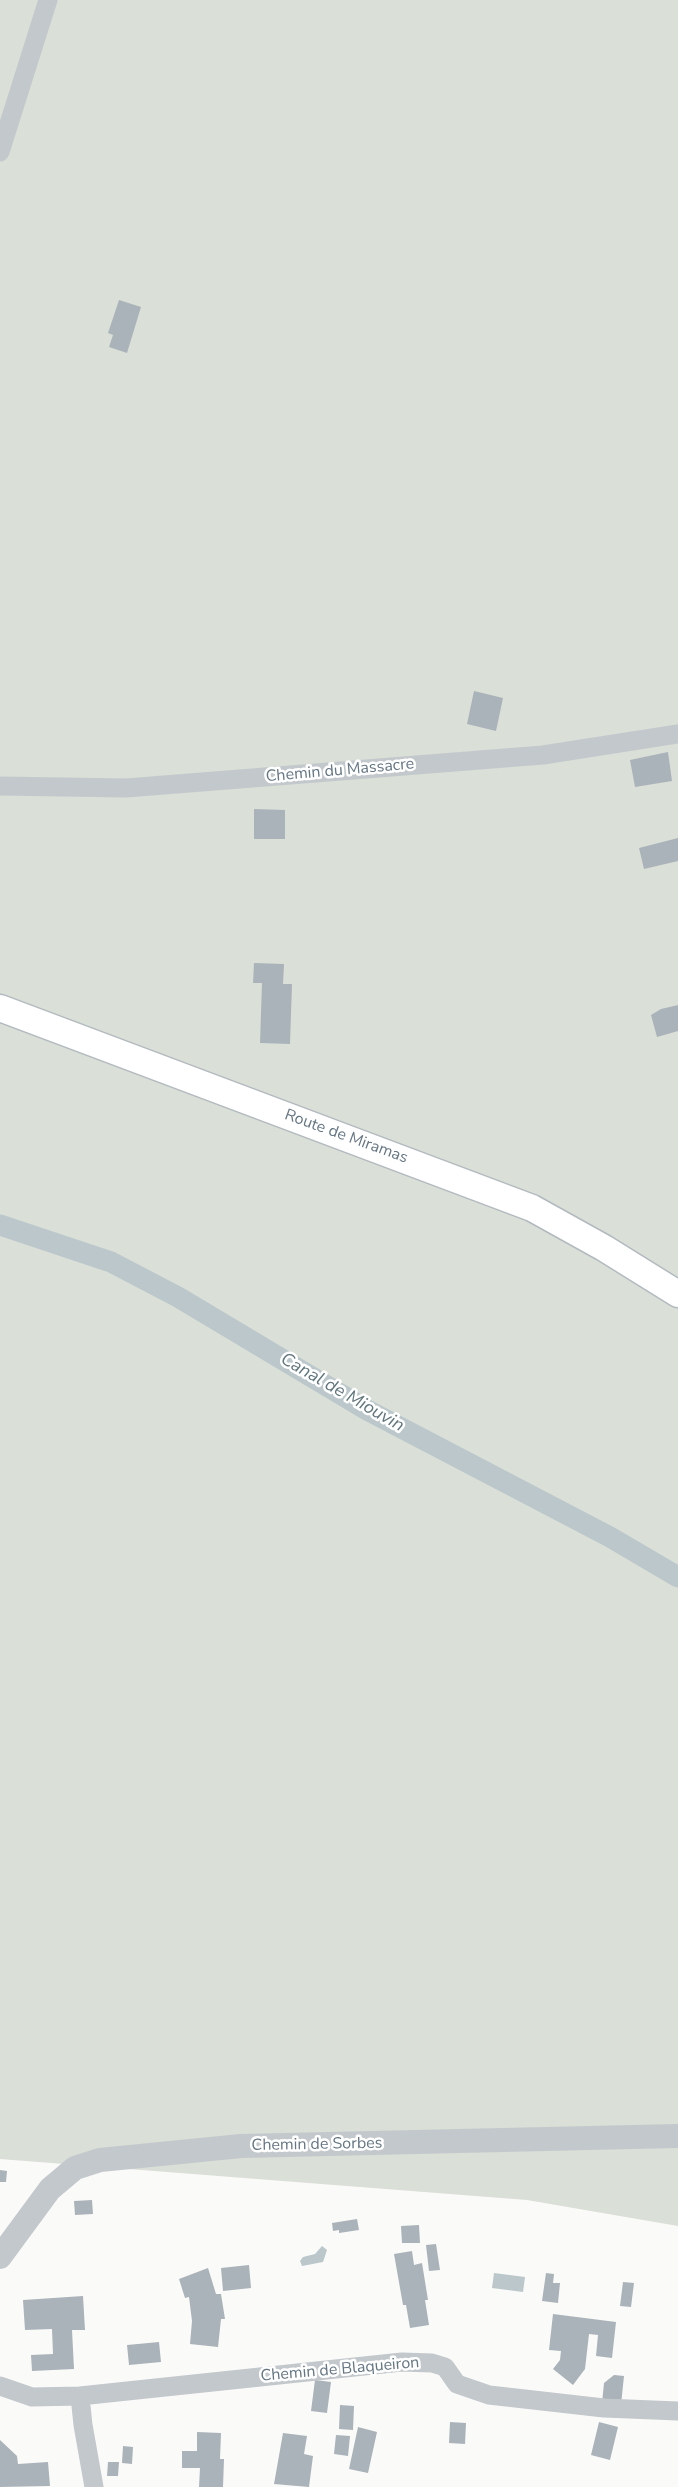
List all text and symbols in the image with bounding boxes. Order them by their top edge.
street label: Chemin du Massacre [265,755,415,787]
street label: Route de Miramas [282,1106,410,1168]
water label: Canal de Miouvin [276,1349,408,1437]
street label: Chemin de Sorbes [251,2134,383,2156]
street label: Chemin de Blaqueiron [260,2354,420,2386]

